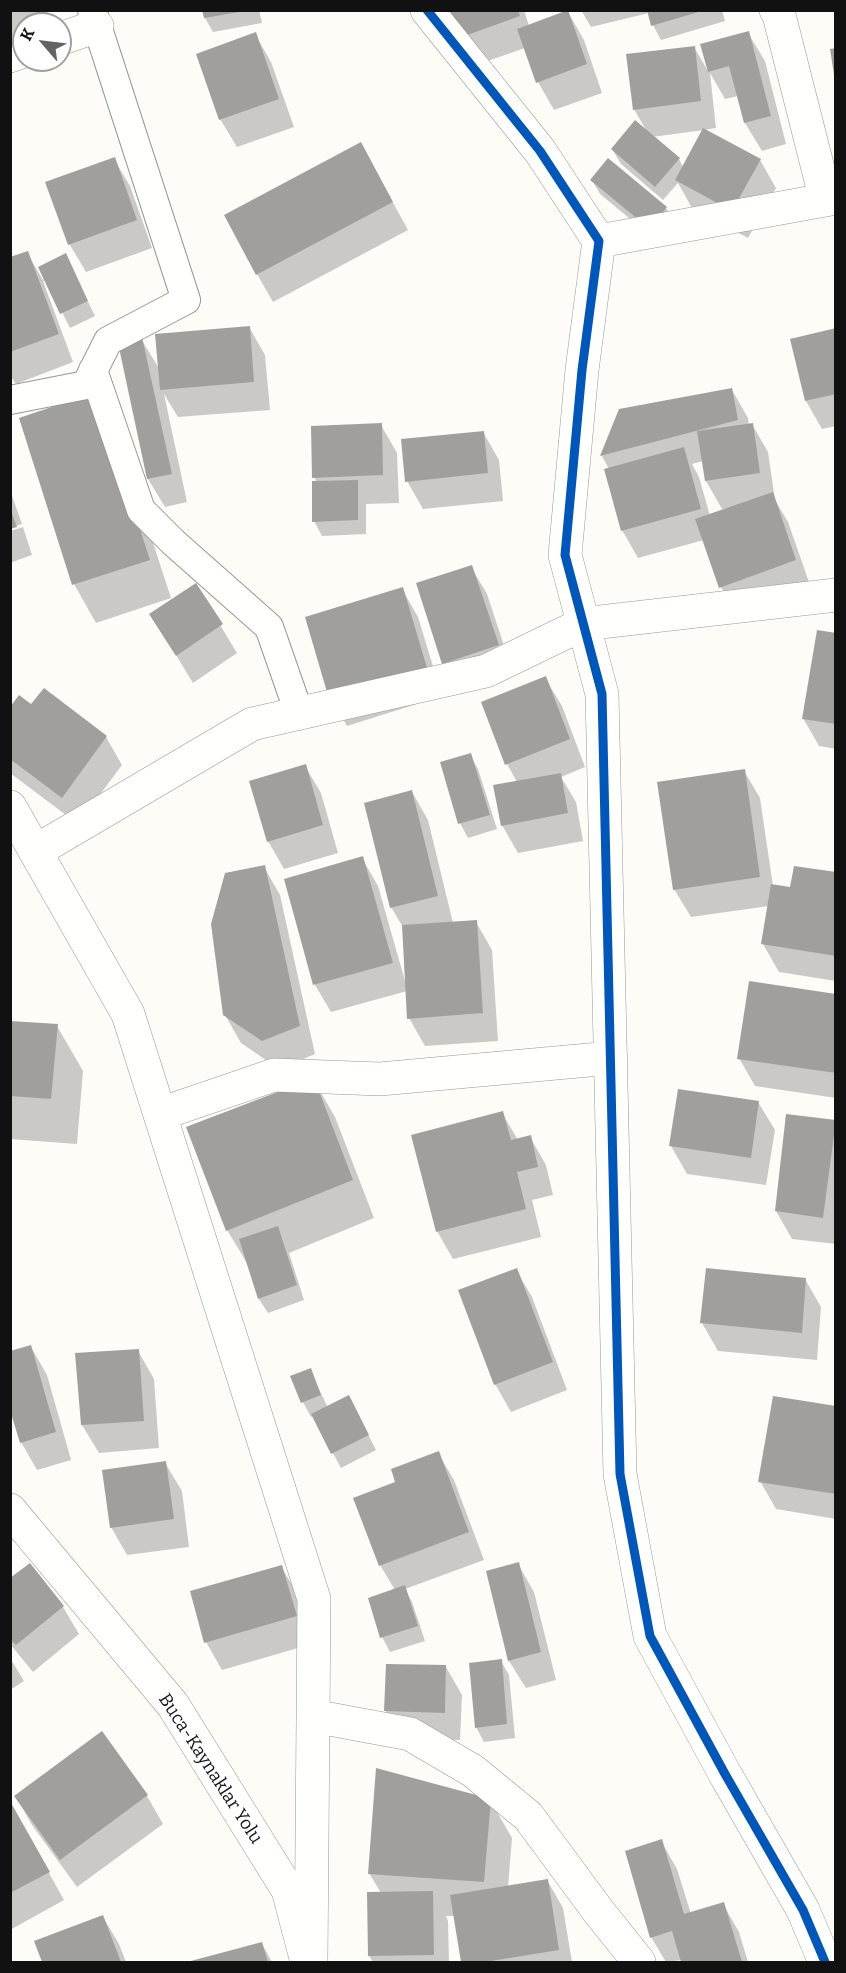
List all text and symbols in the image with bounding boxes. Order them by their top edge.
north arrow [12,12,72,72]
text: K [16,25,39,44]
street label: Buca-Kaynaklar Yolu [153,1690,267,1848]

